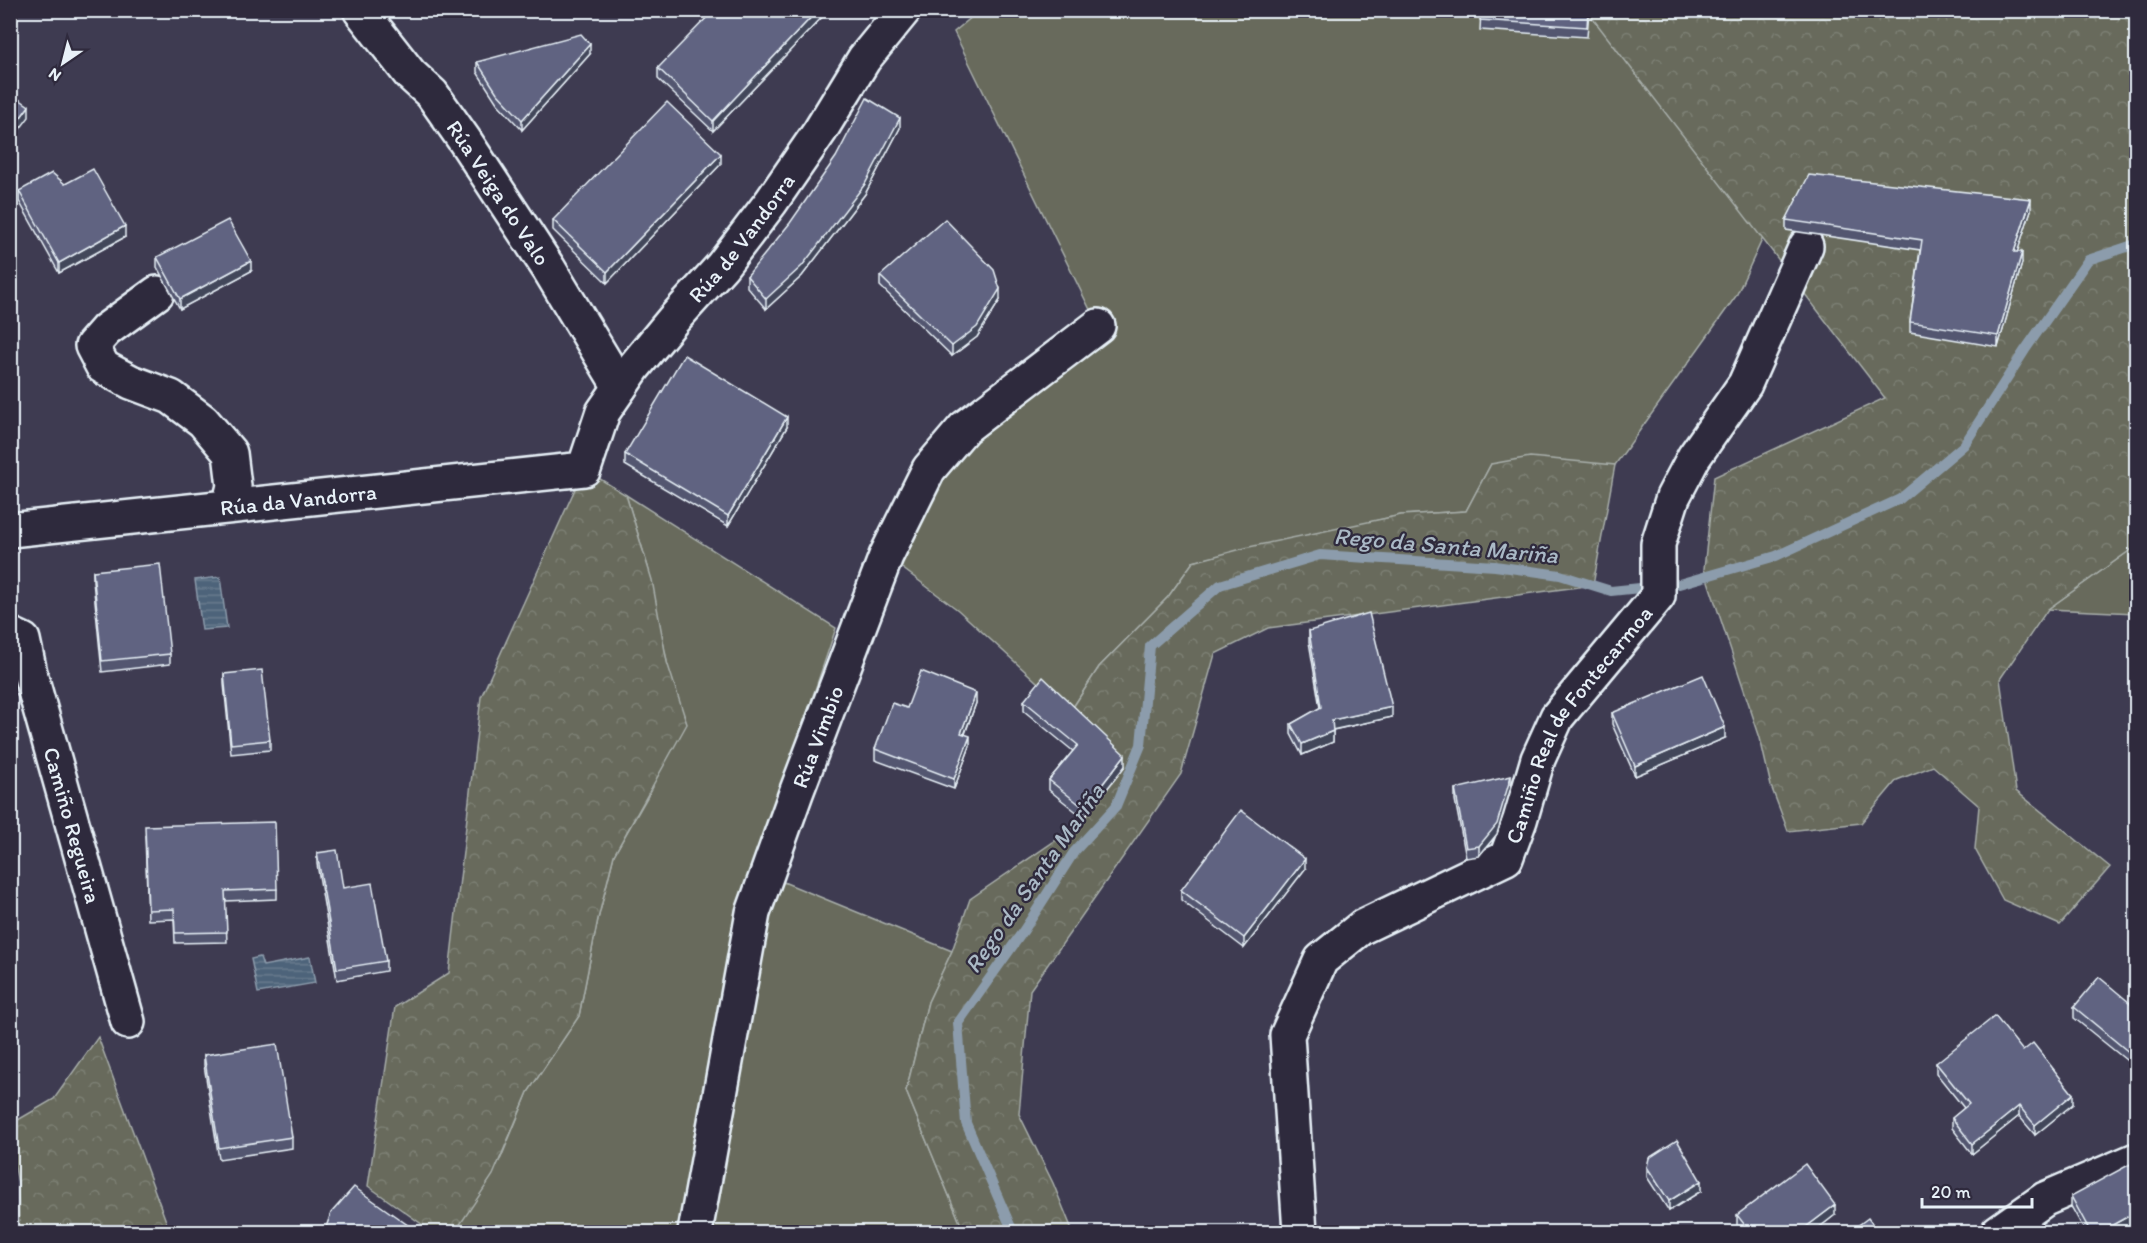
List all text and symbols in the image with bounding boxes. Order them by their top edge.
north arrow [33,33,93,93]
text: N [45,64,65,86]
street label: Rúa Veiga do Valo [441,115,556,270]
street label: Rúa de Vandorra [682,168,800,308]
street label: Rúa da Vandorra [219,478,378,521]
water label: Rego da Santa Mariña [1333,521,1560,569]
street label: Camiño Real de Fontecarmoa [1499,600,1658,847]
street label: Rúa Vimbio [786,682,849,792]
street label: Camiño Regueira [38,744,107,906]
water label: Rego da Santa Mariña [958,777,1111,978]
scale bar [1922,1171,2032,1209]
text: 20 m [1931,1181,1971,1203]

